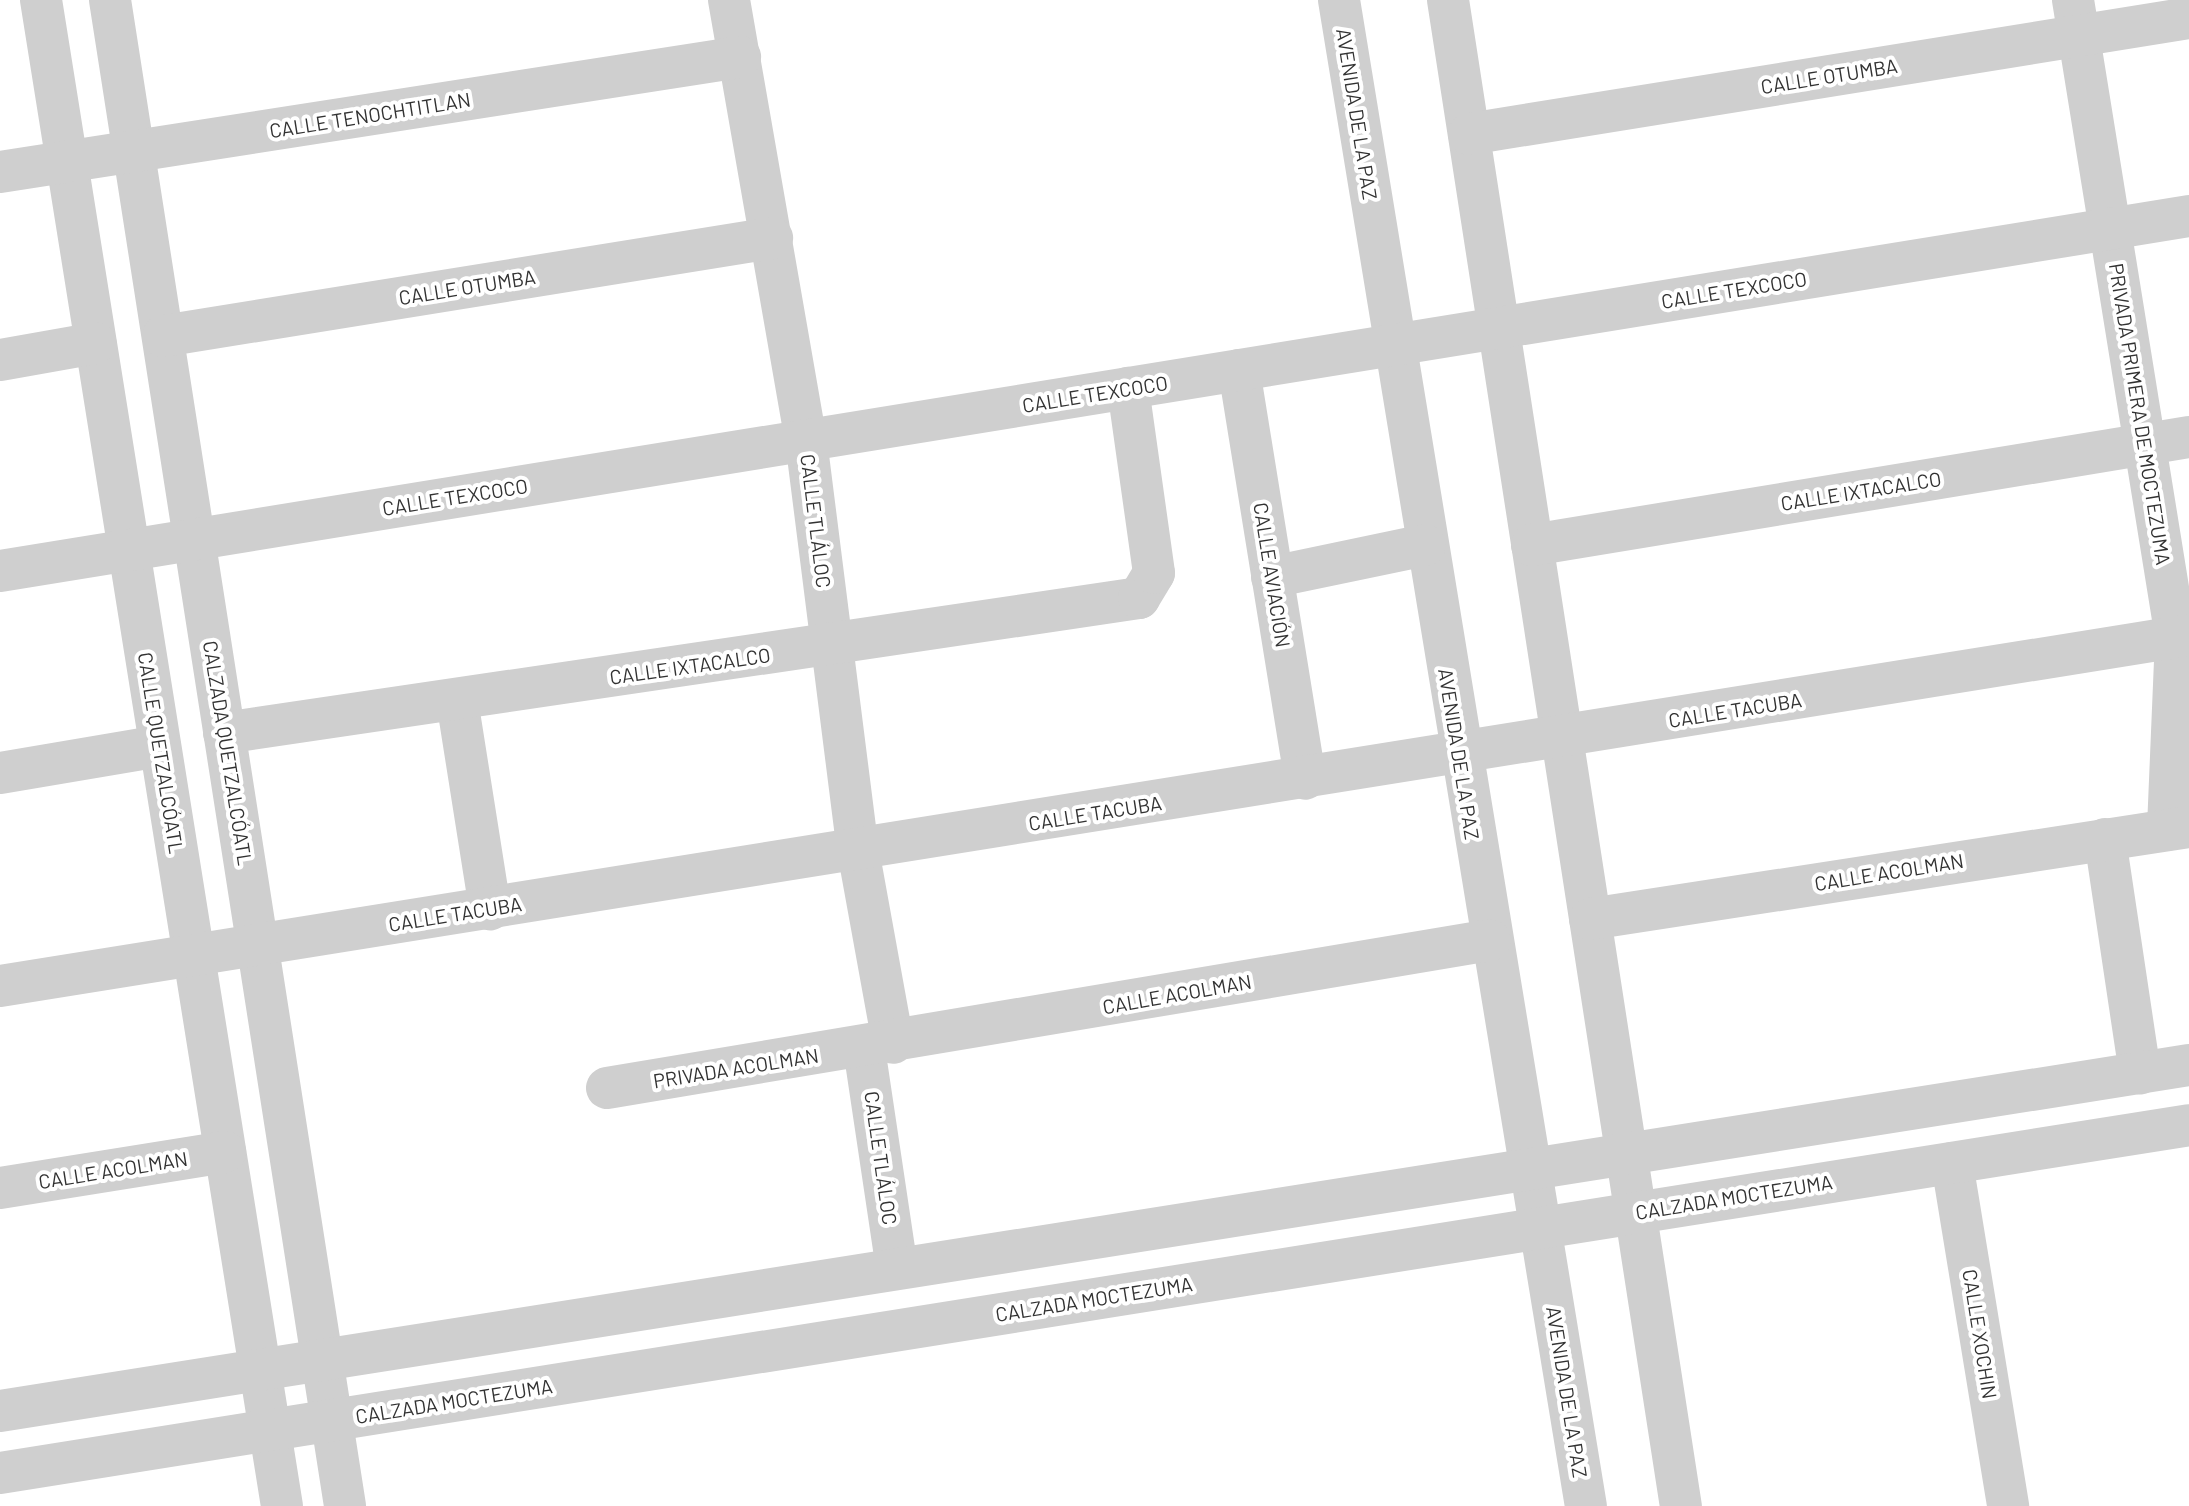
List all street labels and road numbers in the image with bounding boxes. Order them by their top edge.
street label: AVENIDA DE LA PAZ [1332,27,1382,201]
street label: CALLE OTUMBA [1759,53,1899,99]
street label: CALLE TENOCHTITLAN [268,87,472,143]
street label: PRIVADA PRIMERA DE MOCTEZUMA [2104,261,2176,567]
street label: CALLE OTUMBA [397,264,537,310]
street label: CALLE TEXCOCO [1659,267,1809,313]
street label: CALLE TEXCOCO [1020,371,1170,417]
street label: CALLE TLÁLOC [796,453,836,589]
street label: CALLE IXTACALCO [1779,466,1943,516]
street label: CALLE TEXCOCO [380,474,530,520]
street label: CALLE AVIACIÓN [1249,501,1295,649]
street label: CALZADA QUETZALCÓATL [198,639,258,867]
street label: CALLE IXTACALCO [608,643,772,689]
street label: CALLE QUETZALCÓATL [133,651,189,855]
street label: AVENIDA DE LA PAZ [1434,667,1484,841]
street label: CALLE TACUBA [1667,688,1803,732]
street label: CALLE TACUBA [1027,791,1163,835]
street label: CALLE ACOLMAN [1813,848,1965,896]
street label: CALLE TACUBA [387,892,523,936]
street label: CALLE ACOLMAN [1101,969,1253,1019]
street label: PRIVADA ACOLMAN [652,1043,820,1093]
street label: CALLE TLÁLOC [860,1090,902,1226]
street label: CALLE ACOLMAN [37,1146,189,1194]
street label: CALZADA MOCTEZUMA [1634,1170,1834,1224]
street label: CALLE XOCHIN [1958,1267,2002,1401]
street label: CALZADA MOCTEZUMA [994,1272,1194,1326]
street label: AVENIDA DE LA PAZ [1542,1305,1592,1479]
street label: CALZADA MOCTEZUMA [354,1374,554,1428]

